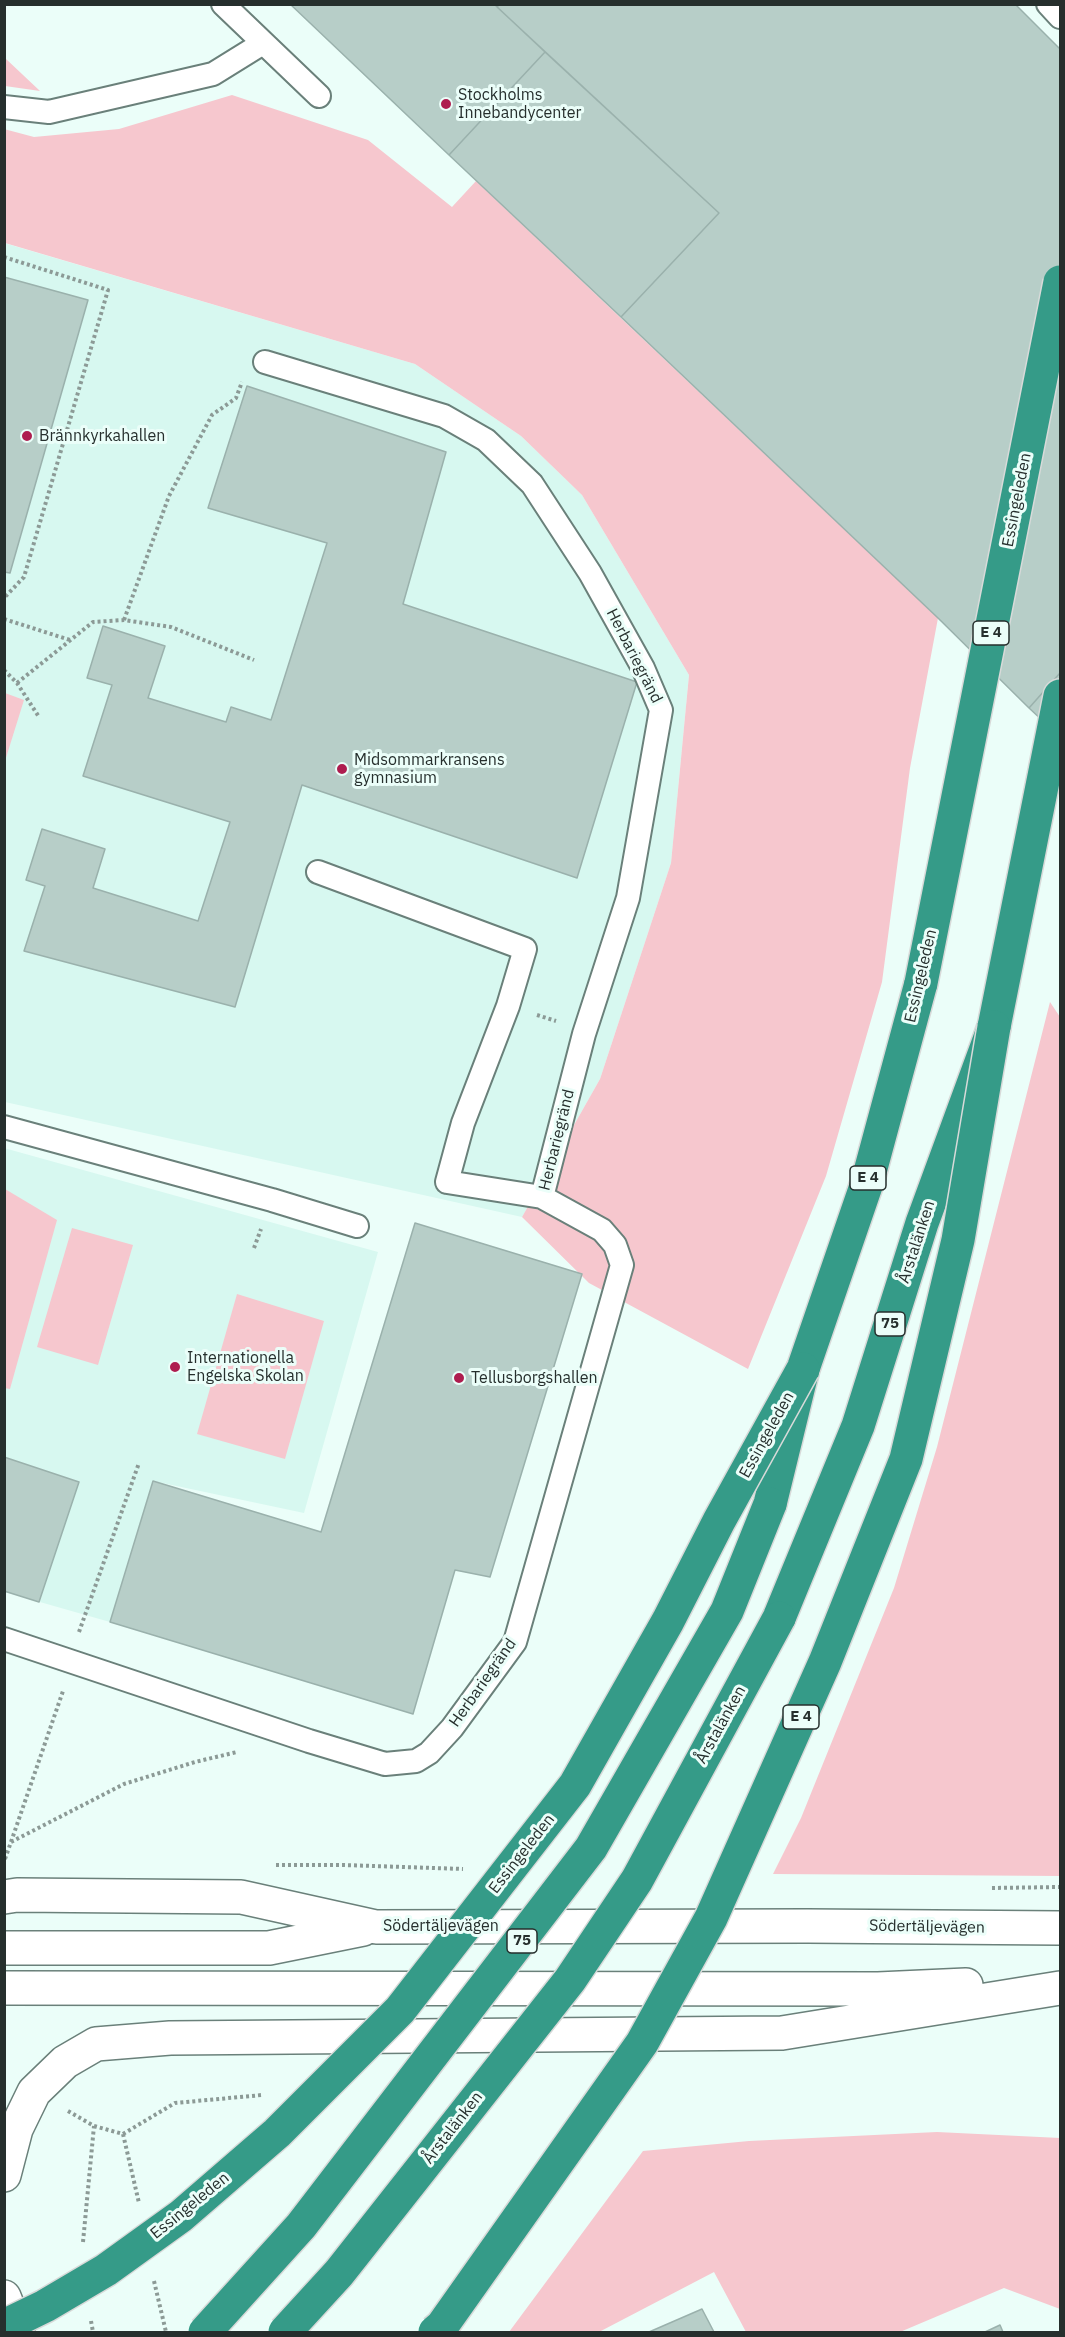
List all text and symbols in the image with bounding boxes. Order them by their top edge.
place label: Stockholms Innebandycenter [458,85,581,123]
marker: Stockholms Innebandycenter [439,97,453,111]
place label: Brännkyrkahallen [39,426,165,446]
marker: Brännkyrkahallen [20,429,34,443]
street label: Essingeleden [998,451,1036,549]
street label: Herbariegränd [602,605,666,707]
road number: E 4 [973,621,1009,645]
place label: Midsommarkransens gymnasium [354,750,505,788]
marker: Midsommarkransens gymnasium [335,762,349,776]
street label: Essingeleden [901,927,941,1025]
street label: Herbariegränd [535,1087,579,1193]
road number: E 4 [850,1166,886,1190]
street label: Årstalänken [895,1198,939,1286]
road number: 75 [875,1312,905,1336]
place label: Internationella Engelska Skolan [187,1348,304,1386]
marker: Internationella Engelska Skolan [168,1360,182,1374]
place label: Tellusborgshallen [471,1368,598,1388]
marker: Tellusborgshallen [452,1371,466,1385]
street label: Essingeleden [735,1389,799,1481]
street label: Herbariegränd [445,1635,521,1731]
street label: Årstalänken [692,1683,750,1767]
road number: E 4 [783,1705,819,1729]
street label: Essingeleden [485,1811,559,1897]
street label: Södertäljevägen [383,1916,499,1936]
street label: Södertäljevägen [869,1916,985,1938]
road number: 75 [507,1929,537,1953]
street label: Årstalänken [419,2088,487,2168]
street label: Essingeleden [147,2169,233,2243]

